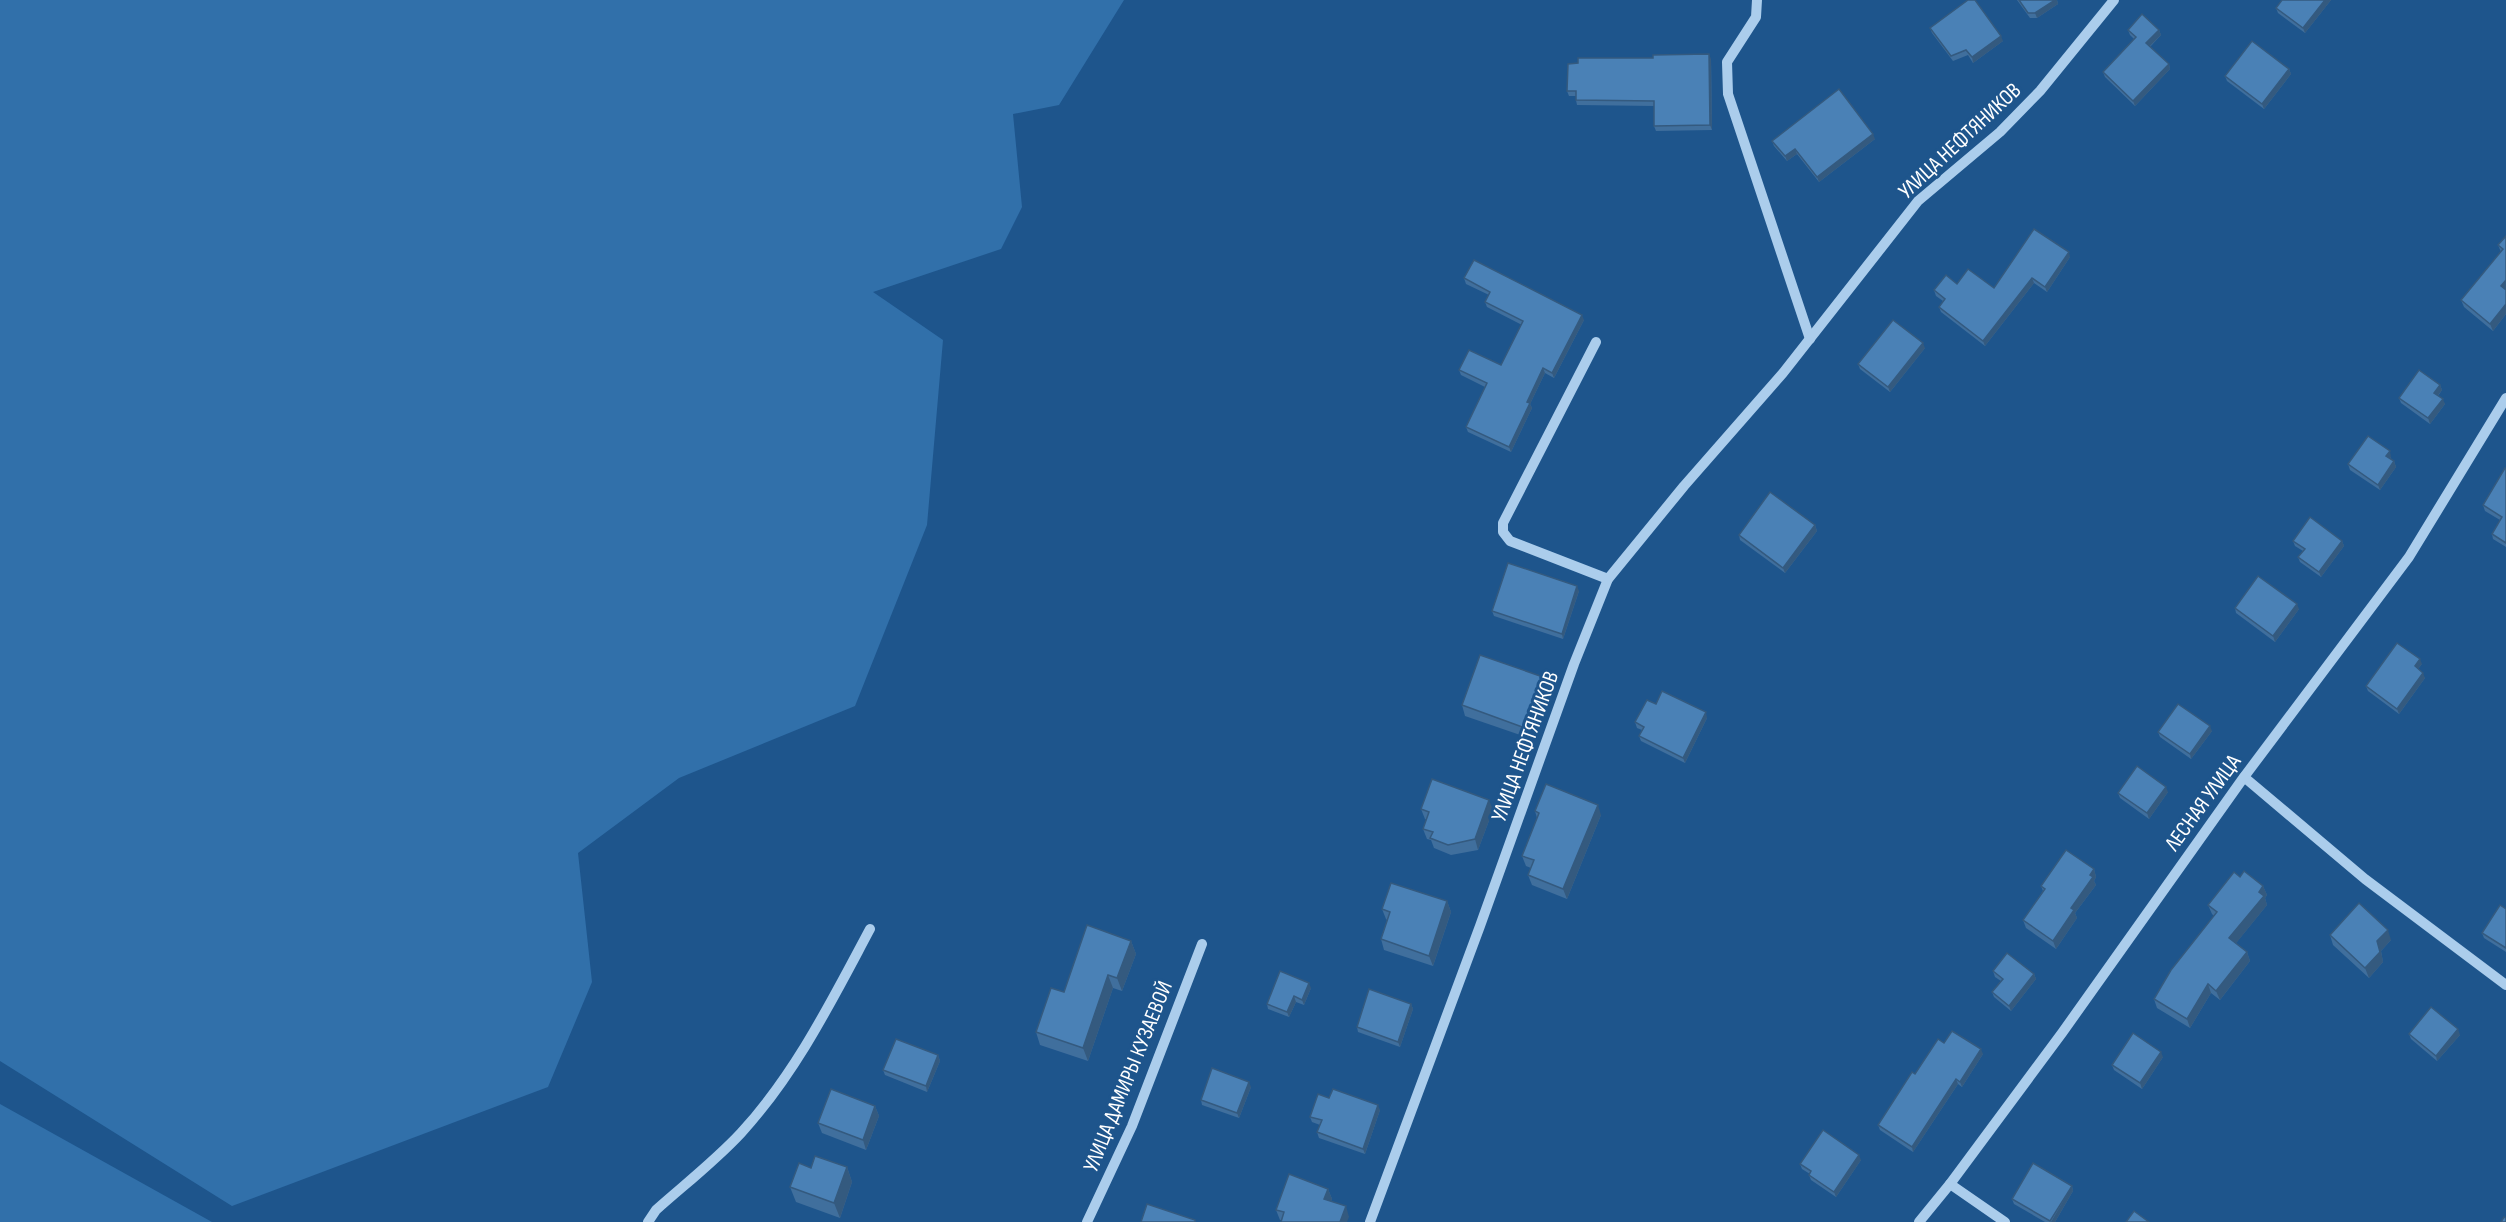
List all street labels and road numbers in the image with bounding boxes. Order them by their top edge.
street label: УЛИЦА НЕФТЯНИКОВ [1893,77,2027,205]
street label: УЛИЦА НЕФТЯНИКОВ [1486,668,1565,825]
street label: ЛЕСНАЯ УЛИЦА [2159,749,2248,857]
street label: УЛИЦА ДАМИРЫ КУЗАЕВОЙ [1078,977,1179,1176]

